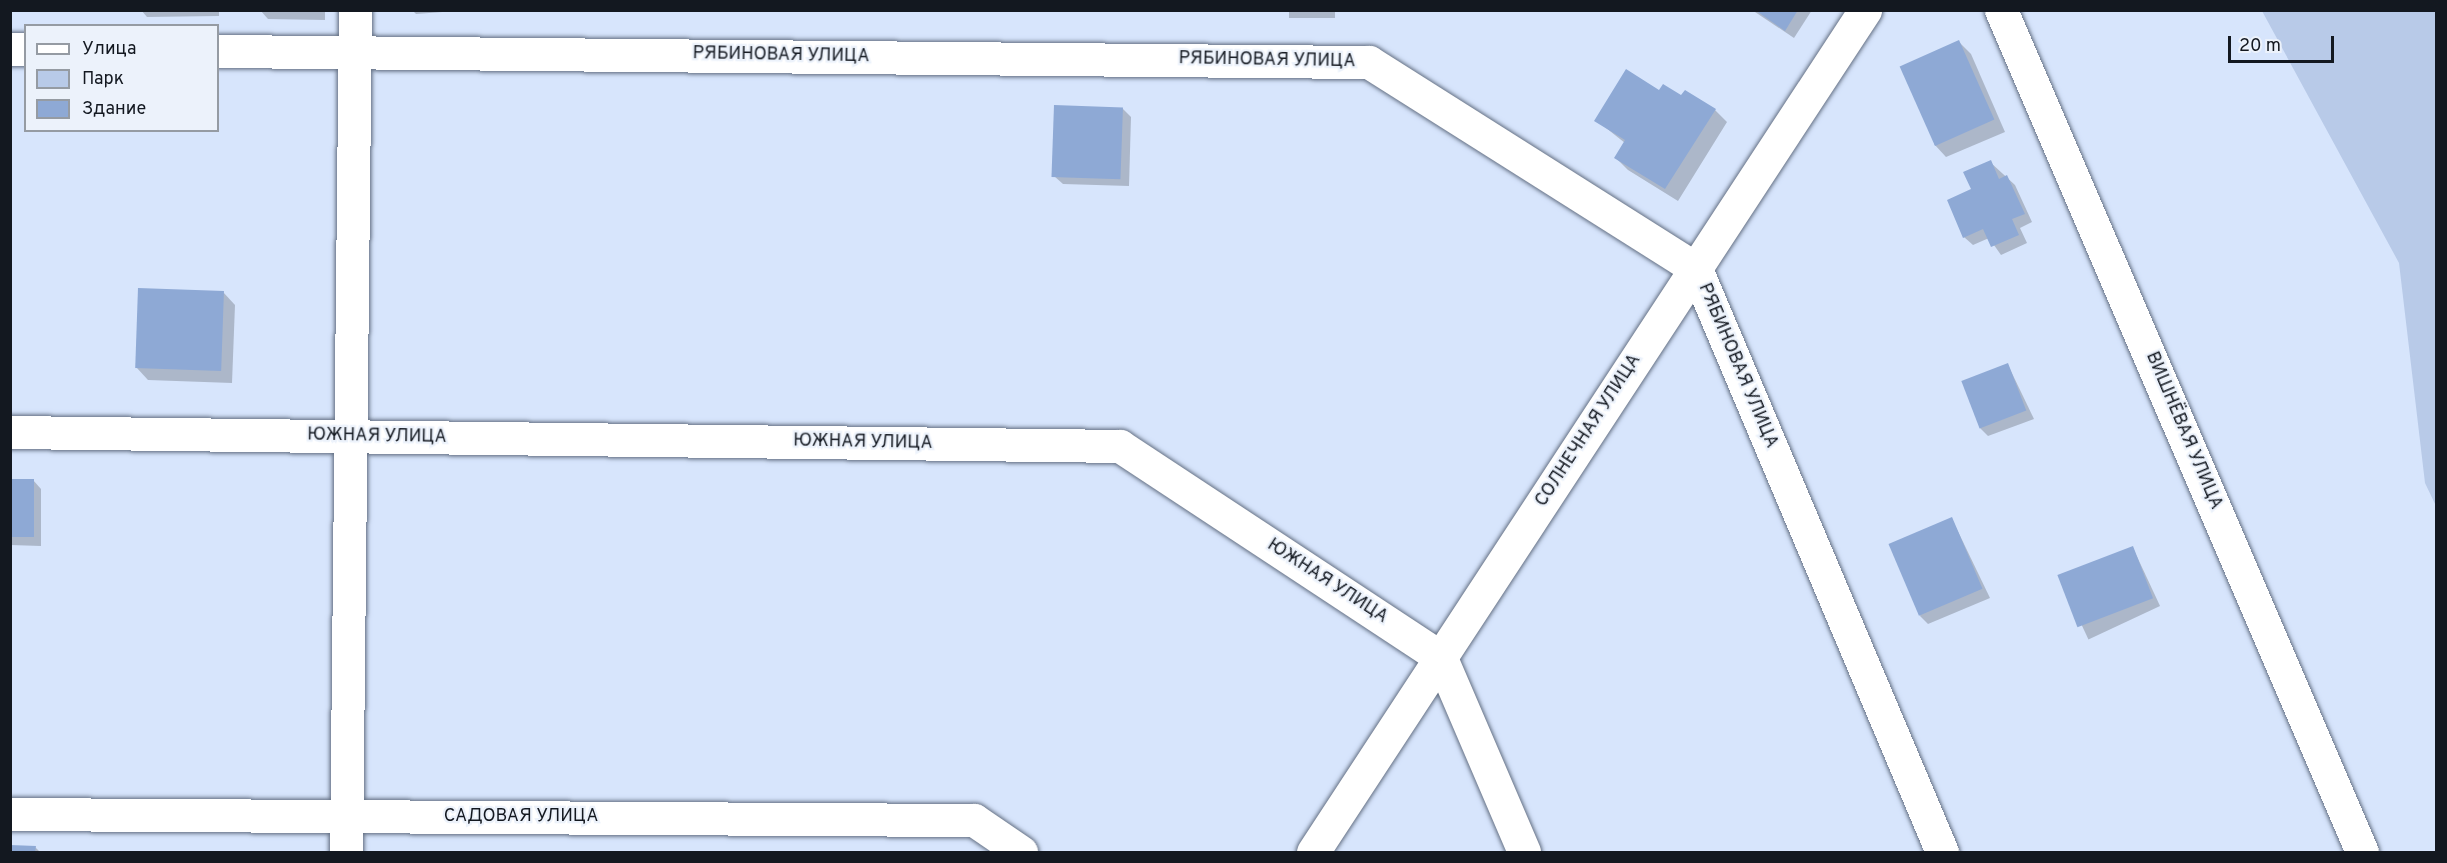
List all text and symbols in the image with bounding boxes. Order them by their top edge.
legend [24,24,219,132]
scale bar [2231,24,2338,62]
text: 20 m [2239,35,2281,58]
text: Улица [82,38,136,61]
street label: РЯБИНОВАЯ УЛИЦА [692,44,870,68]
street label: РЯБИНОВАЯ УЛИЦА [1178,49,1356,73]
text: Парк [82,68,124,91]
text: Здание [82,98,146,121]
street label: РЯБИНОВАЯ УЛИЦА [1693,280,1781,452]
street label: ВИШНЁВАЯ УЛИЦА [2140,349,2226,513]
street label: СОЛНЕЧНАЯ УЛИЦА [1532,351,1646,511]
street label: ЮЖНАЯ УЛИЦА [307,425,447,449]
street label: ЮЖНАЯ УЛИЦА [793,431,933,455]
street label: ЮЖНАЯ УЛИЦА [1263,535,1391,629]
street label: САДОВАЯ УЛИЦА [444,806,598,828]

